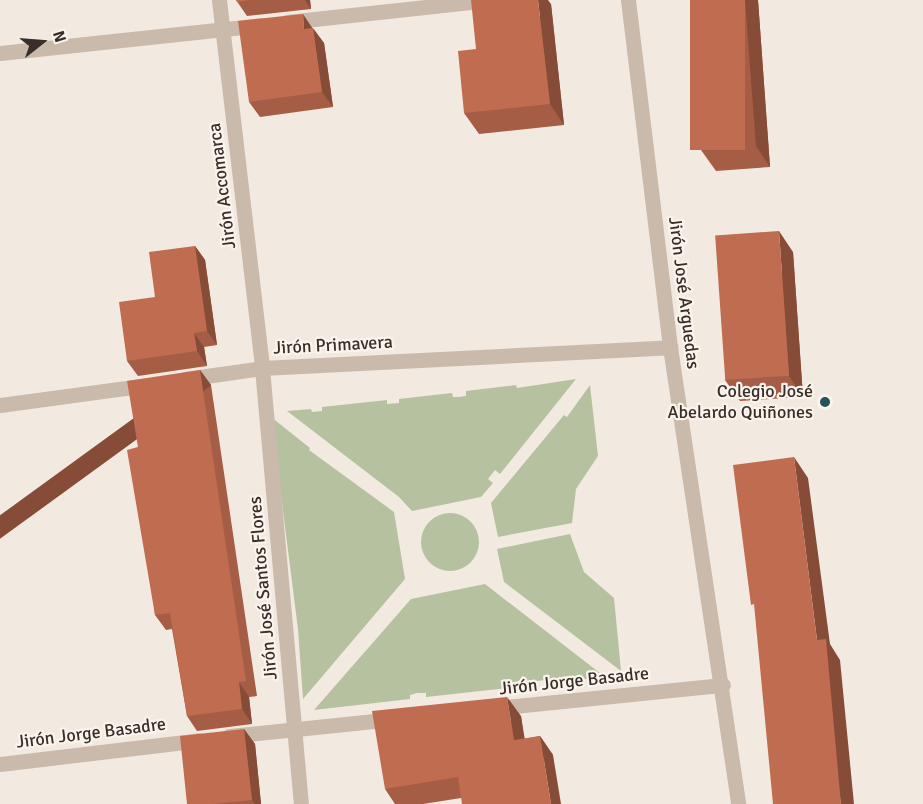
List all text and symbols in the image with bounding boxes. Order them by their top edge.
north arrow [12,12,72,72]
text: N [48,28,70,45]
street label: Jirón Accomarca [204,122,240,250]
street label: Jirón José Arguedas [664,216,704,370]
street label: Jirón Primavera [273,331,393,359]
place label: Colegio José Abelardo Quiñones [667,381,813,424]
marker: Colegio José Abelardo Quiñones [818,395,832,409]
street label: Jirón José Santos Flores [244,495,282,681]
street label: Jirón Jorge Basadre [498,662,650,700]
street label: Jirón Jorge Basadre [15,713,167,753]

